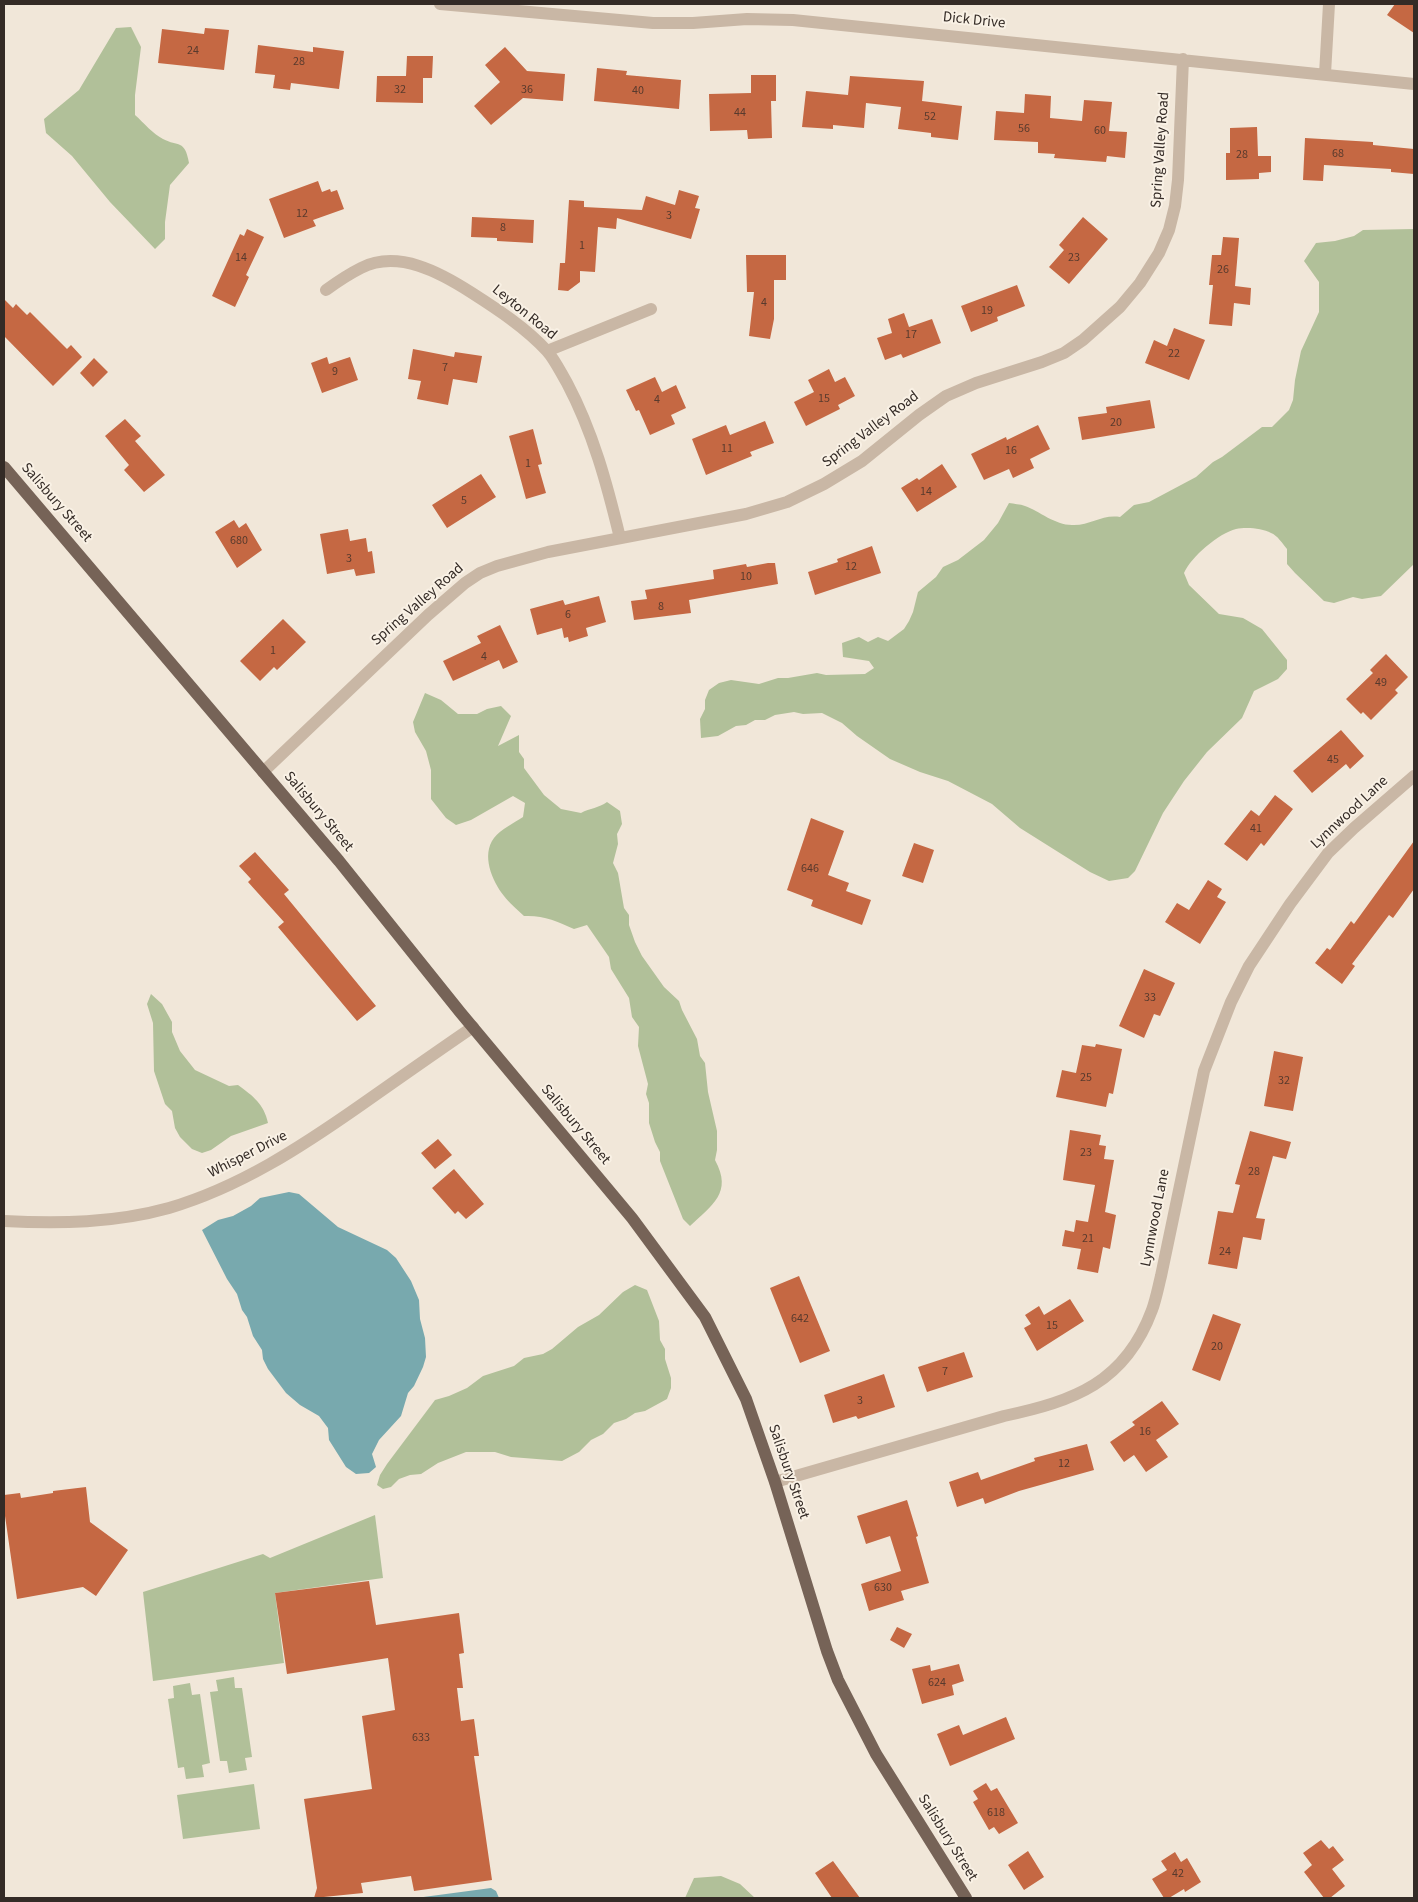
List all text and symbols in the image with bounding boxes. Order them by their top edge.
street label: Dick Drive [942,9,1006,33]
house number: 24 [187,44,199,58]
house number: 28 [293,55,305,69]
house number: 32 [394,83,406,97]
house number: 36 [521,83,533,97]
house number: 40 [632,84,644,98]
street label: Spring Valley Road [1148,91,1174,209]
house number: 44 [734,106,746,120]
house number: 52 [924,110,936,124]
house number: 56 [1018,122,1030,136]
house number: 60 [1094,124,1106,138]
house number: 68 [1332,147,1344,161]
house number: 28 [1236,148,1248,162]
house number: 12 [296,207,308,221]
house number: 3 [666,209,672,223]
house number: 8 [500,221,506,235]
house number: 1 [579,239,585,253]
house number: 14 [235,251,247,265]
house number: 23 [1068,251,1080,265]
house number: 26 [1217,263,1229,277]
street label: Leyton Road [488,281,560,345]
house number: 4 [761,296,767,310]
house number: 19 [981,304,993,318]
house number: 17 [905,328,917,342]
house number: 22 [1168,347,1180,361]
house number: 7 [442,361,448,375]
house number: 9 [332,365,338,379]
street label: Spring Valley Road [819,388,923,472]
house number: 15 [818,392,830,406]
house number: 4 [654,393,660,407]
house number: 20 [1110,416,1122,430]
house number: 11 [721,442,733,456]
house number: 16 [1005,444,1017,458]
house number: 1 [525,457,531,471]
street label: Salisbury Street [17,460,95,546]
house number: 14 [920,485,932,499]
house number: 5 [461,494,467,508]
house number: 680 [230,534,248,548]
house number: 3 [346,552,352,566]
street label: Spring Valley Road [368,560,468,650]
house number: 12 [845,560,857,574]
house number: 10 [740,570,752,584]
house number: 8 [658,600,664,614]
house number: 6 [565,608,571,622]
house number: 1 [270,644,276,658]
house number: 4 [481,650,487,664]
house number: 49 [1375,676,1387,690]
house number: 45 [1327,753,1339,767]
street label: Salisbury Street [279,768,357,856]
street label: Lynnwood Lane [1308,773,1392,853]
house number: 41 [1250,822,1262,836]
house number: 646 [801,862,819,876]
house number: 33 [1144,991,1156,1005]
house number: 25 [1080,1071,1092,1085]
house number: 32 [1278,1074,1290,1088]
street label: Salisbury Street [536,1081,614,1169]
street label: Whisper Drive [205,1127,291,1183]
house number: 23 [1080,1146,1092,1160]
house number: 28 [1248,1165,1260,1179]
street label: Lynnwood Lane [1138,1168,1174,1268]
house number: 21 [1082,1232,1094,1246]
house number: 24 [1219,1245,1231,1259]
house number: 642 [791,1312,809,1326]
house number: 15 [1046,1319,1058,1333]
house number: 20 [1211,1340,1223,1354]
house number: 7 [942,1365,948,1379]
house number: 3 [857,1394,863,1408]
street label: Salisbury Street [763,1422,813,1522]
house number: 16 [1139,1425,1151,1439]
house number: 12 [1058,1457,1070,1471]
house number: 630 [874,1581,892,1595]
house number: 624 [928,1676,946,1690]
house number: 633 [412,1731,430,1745]
street label: Salisbury Street [913,1791,981,1885]
house number: 618 [987,1806,1005,1820]
house number: 42 [1172,1867,1184,1881]

